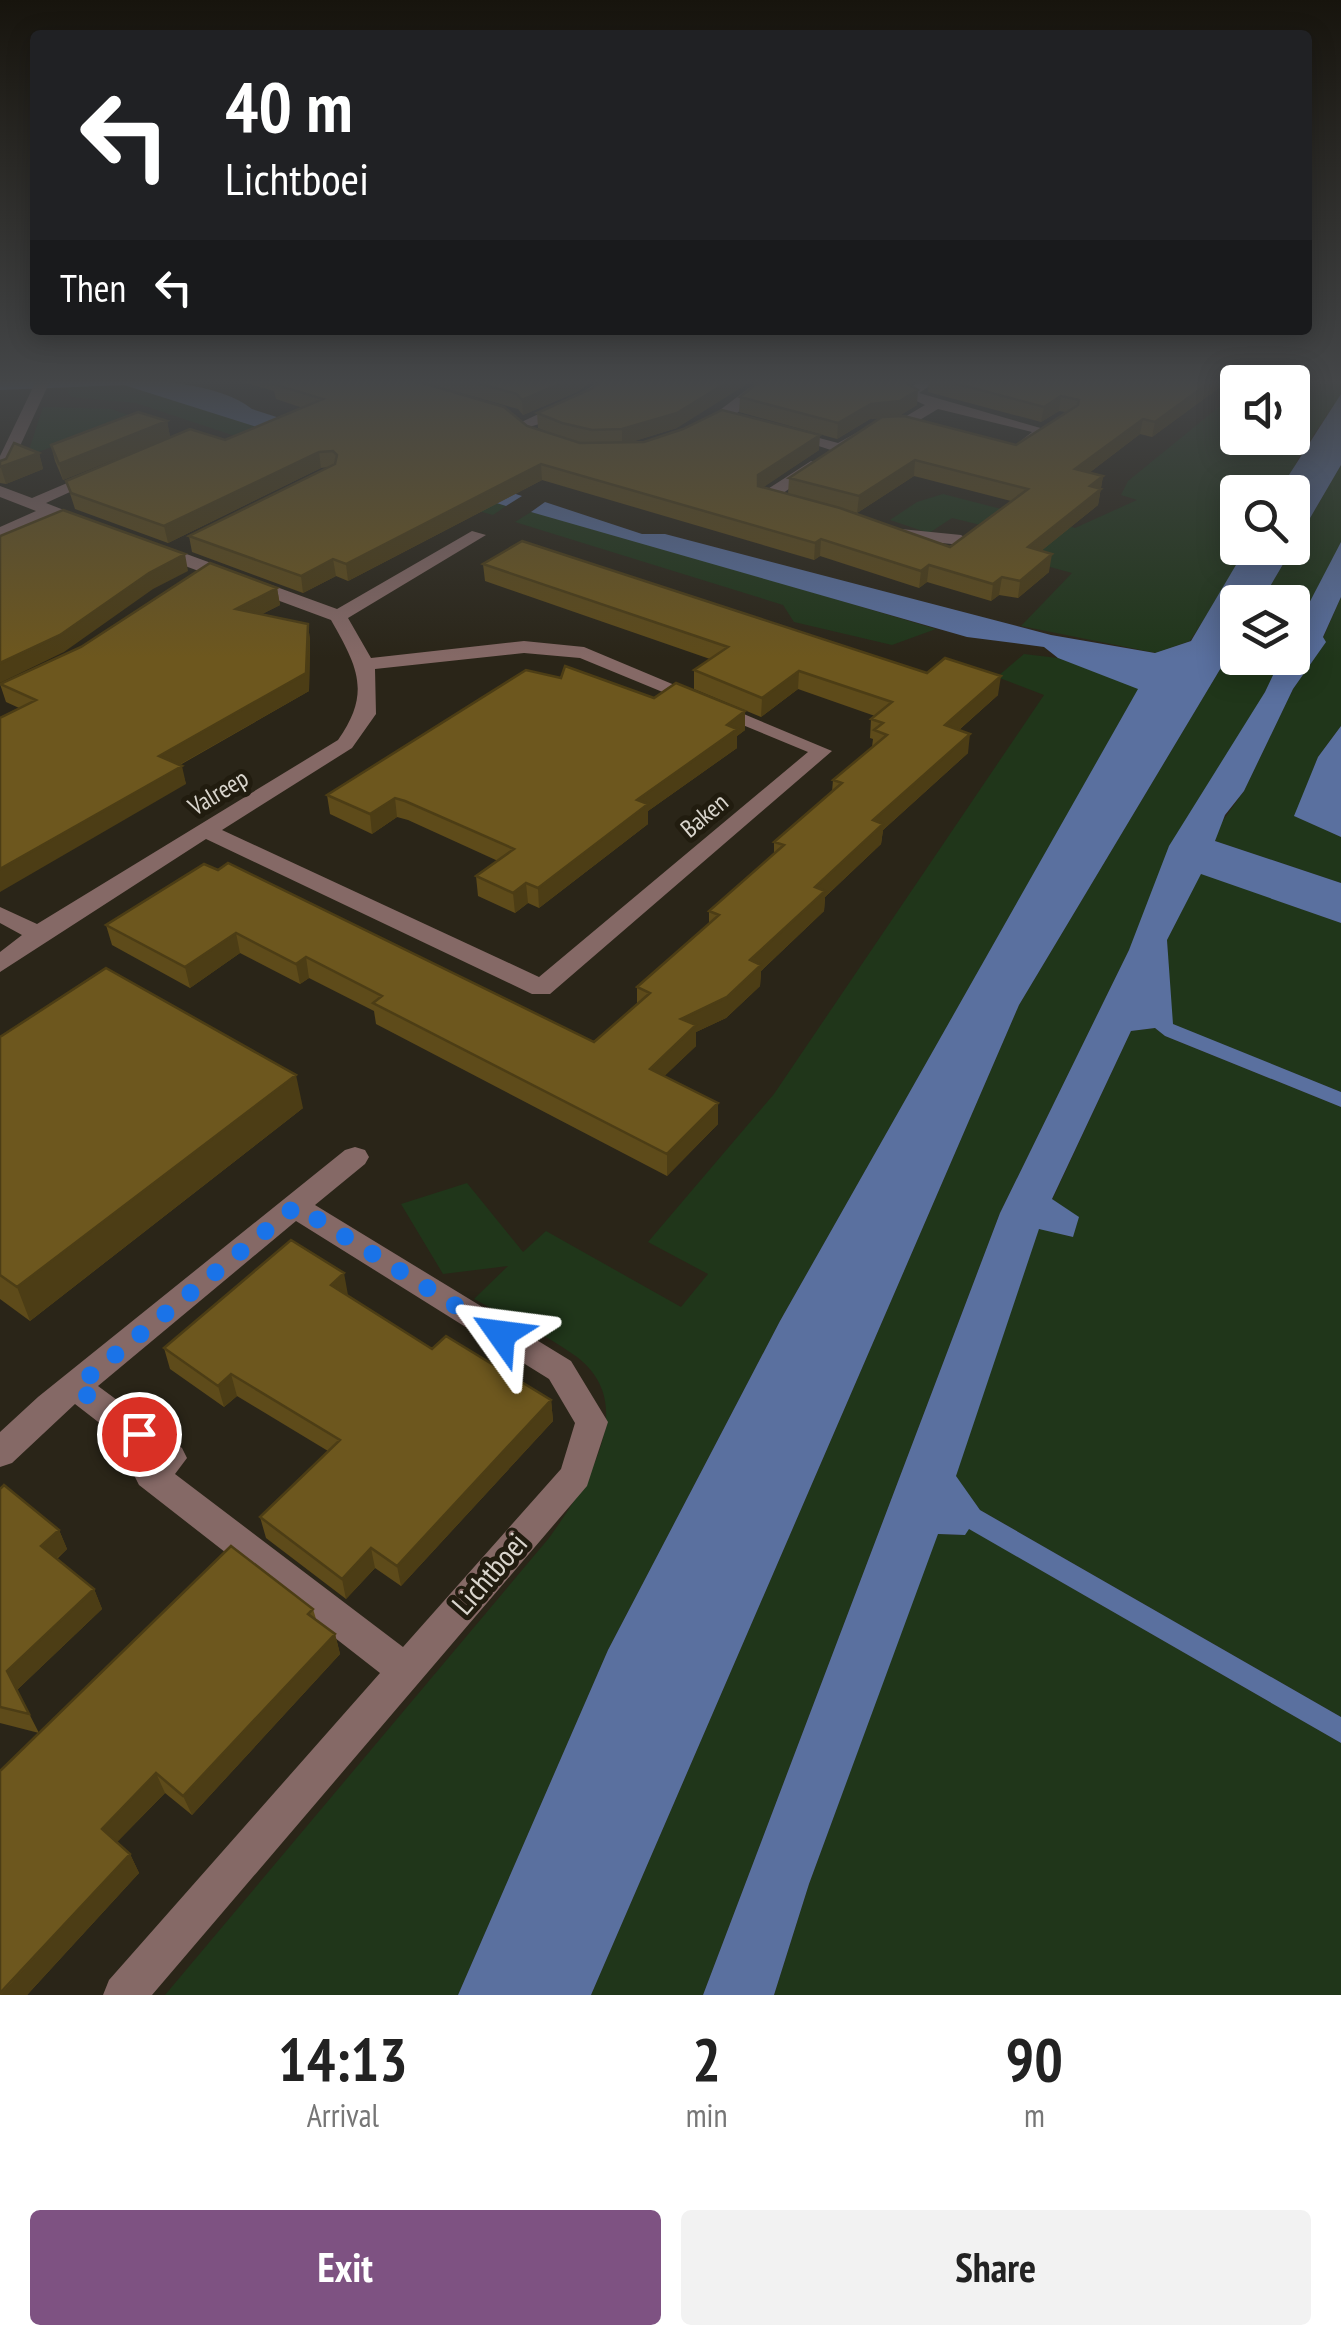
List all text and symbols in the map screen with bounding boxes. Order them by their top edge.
text: 40 m [225,61,353,151]
icon: left [60,70,190,200]
text: Lichtboei [225,149,369,207]
icon: left [146,260,201,315]
text: Then [60,263,126,312]
map controls [1220,365,1310,675]
button: sound [1220,365,1310,455]
button: search [1220,475,1310,565]
button: layers [1220,585,1310,675]
street label: Valreep [181,762,254,823]
street label: Baken [674,786,734,844]
position arrow [449,1282,553,1386]
pin [97,1392,182,1477]
icon: arrive [112,1407,167,1462]
street label: Lichtboei [443,1524,535,1622]
text: 14:13 [278,2020,408,2098]
text: 2 [692,2020,721,2098]
text: 90 [1006,2020,1063,2098]
text: Arrival [307,2094,379,2136]
text: min [686,2094,728,2136]
text: m [1024,2094,1045,2136]
button: Exit [30,2210,661,2325]
button: Share [681,2210,1311,2325]

